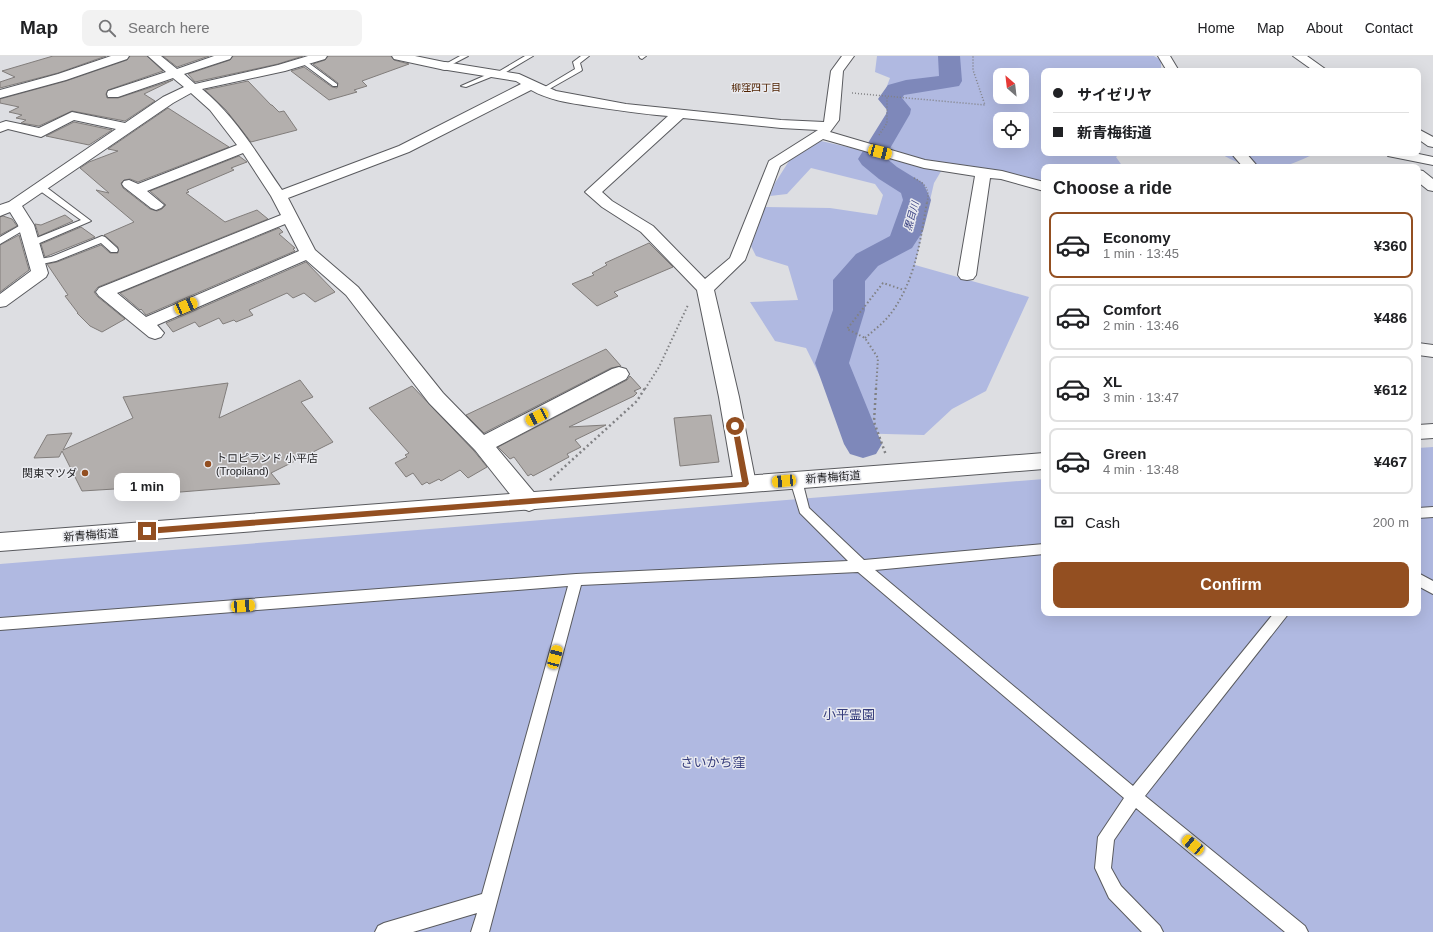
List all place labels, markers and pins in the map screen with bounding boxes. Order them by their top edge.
place label: トロピランド 小平店 (Tropiland) [216,452,318,477]
marker: トロピランド 小平店 (Tropiland) [203,459,213,469]
place label: 関東マツダ [22,467,77,479]
marker: 関東マツダ [80,468,90,478]

